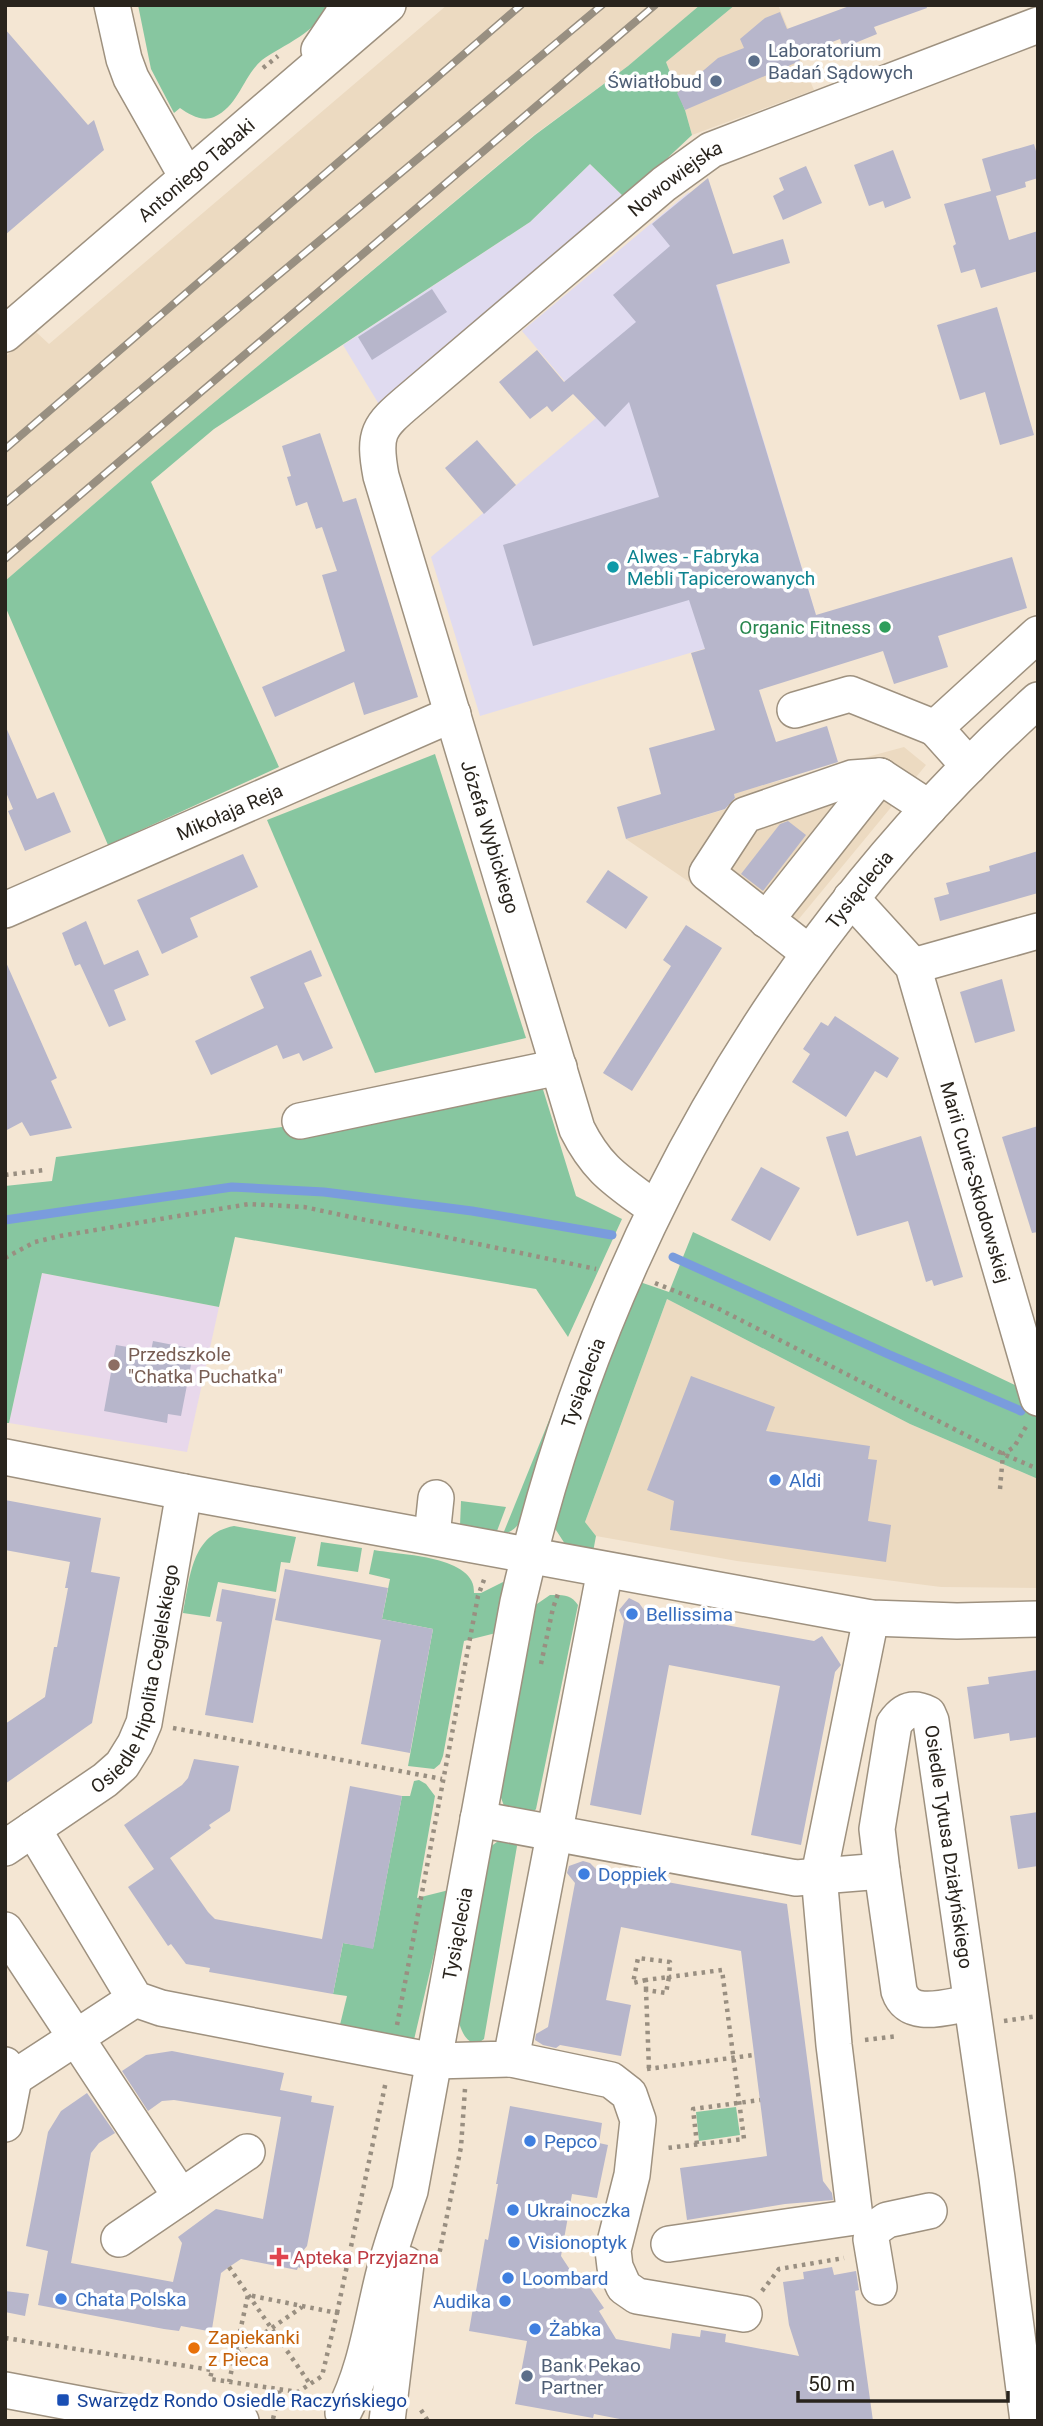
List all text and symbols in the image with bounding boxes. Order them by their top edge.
place label: Laboratorium Badań Sądowych [768,39,913,84]
marker: Laboratorium Badań Sądowych [746,53,762,69]
place label: Światłobud [607,70,702,93]
marker: Światłobud [708,73,724,89]
street label: Antoniego Tabaki [133,113,259,226]
street label: Nowowiejska [623,135,725,221]
place label: Alwes - Fabryka Mebli Tapicerowanych [627,545,815,590]
marker: Alwes - Fabryka Mebli Tapicerowanych [605,559,621,575]
place label: Organic Fitness [739,616,871,639]
marker: Organic Fitness [877,619,893,635]
street label: Józefa Wybickiego [456,758,524,916]
street label: Mikołaja Reja [173,779,286,845]
street label: Tysiąclecia [821,846,898,933]
street label: Marii Curie-Skłodowskiej [936,1079,1015,1285]
street label: Tysiąclecia [556,1334,610,1431]
place label: Przedszkole "Chatka Puchatka" [128,1343,283,1388]
marker: Przedszkole "Chatka Puchatka" [106,1357,122,1373]
place label: Aldi [789,1469,821,1492]
marker: Aldi [767,1472,783,1488]
street label: Osiedle Hipolita Cegielskiego [86,1562,183,1798]
place label: Bellissima [646,1603,733,1626]
marker: Bellissima [624,1606,640,1622]
street label: Osiedle Tytusa Działyńskiego [920,1723,978,1970]
place label: Doppiek [598,1863,667,1886]
marker: Doppiek [576,1866,592,1882]
street label: Tysiąclecia [437,1885,477,1982]
place label: Pepco [544,2130,597,2153]
marker: Pepco [522,2133,538,2149]
place label: Ukrainoczka [527,2199,631,2222]
marker: Ukrainoczka [505,2202,521,2218]
place label: Visionoptyk [528,2231,627,2254]
marker: Visionoptyk [506,2234,522,2250]
place label: Apteka Przyjazna [293,2246,439,2269]
marker: Apteka Przyjazna [271,2249,287,2265]
place label: Loombard [522,2267,609,2290]
marker: Loombard [500,2270,516,2286]
place label: Chata Polska [75,2288,187,2311]
place label: Audika [433,2290,491,2313]
marker: Chata Polska [53,2291,69,2307]
marker: Audika [497,2293,513,2309]
place label: Żabka [549,2318,601,2341]
marker: Żabka [527,2321,543,2337]
place label: Zapiekanki z Pieca [208,2326,300,2371]
marker: Zapiekanki z Pieca [186,2340,202,2356]
place label: Bank Pekao Partner [541,2354,641,2399]
scale bar [798,2360,1008,2404]
marker: Bank Pekao Partner [519,2368,535,2384]
text: 50 m [808,2372,855,2396]
place label: Swarzędz Rondo Osiedle Raczyńskiego [77,2389,407,2412]
marker: Swarzędz Rondo Osiedle Raczyńskiego [55,2392,71,2408]

